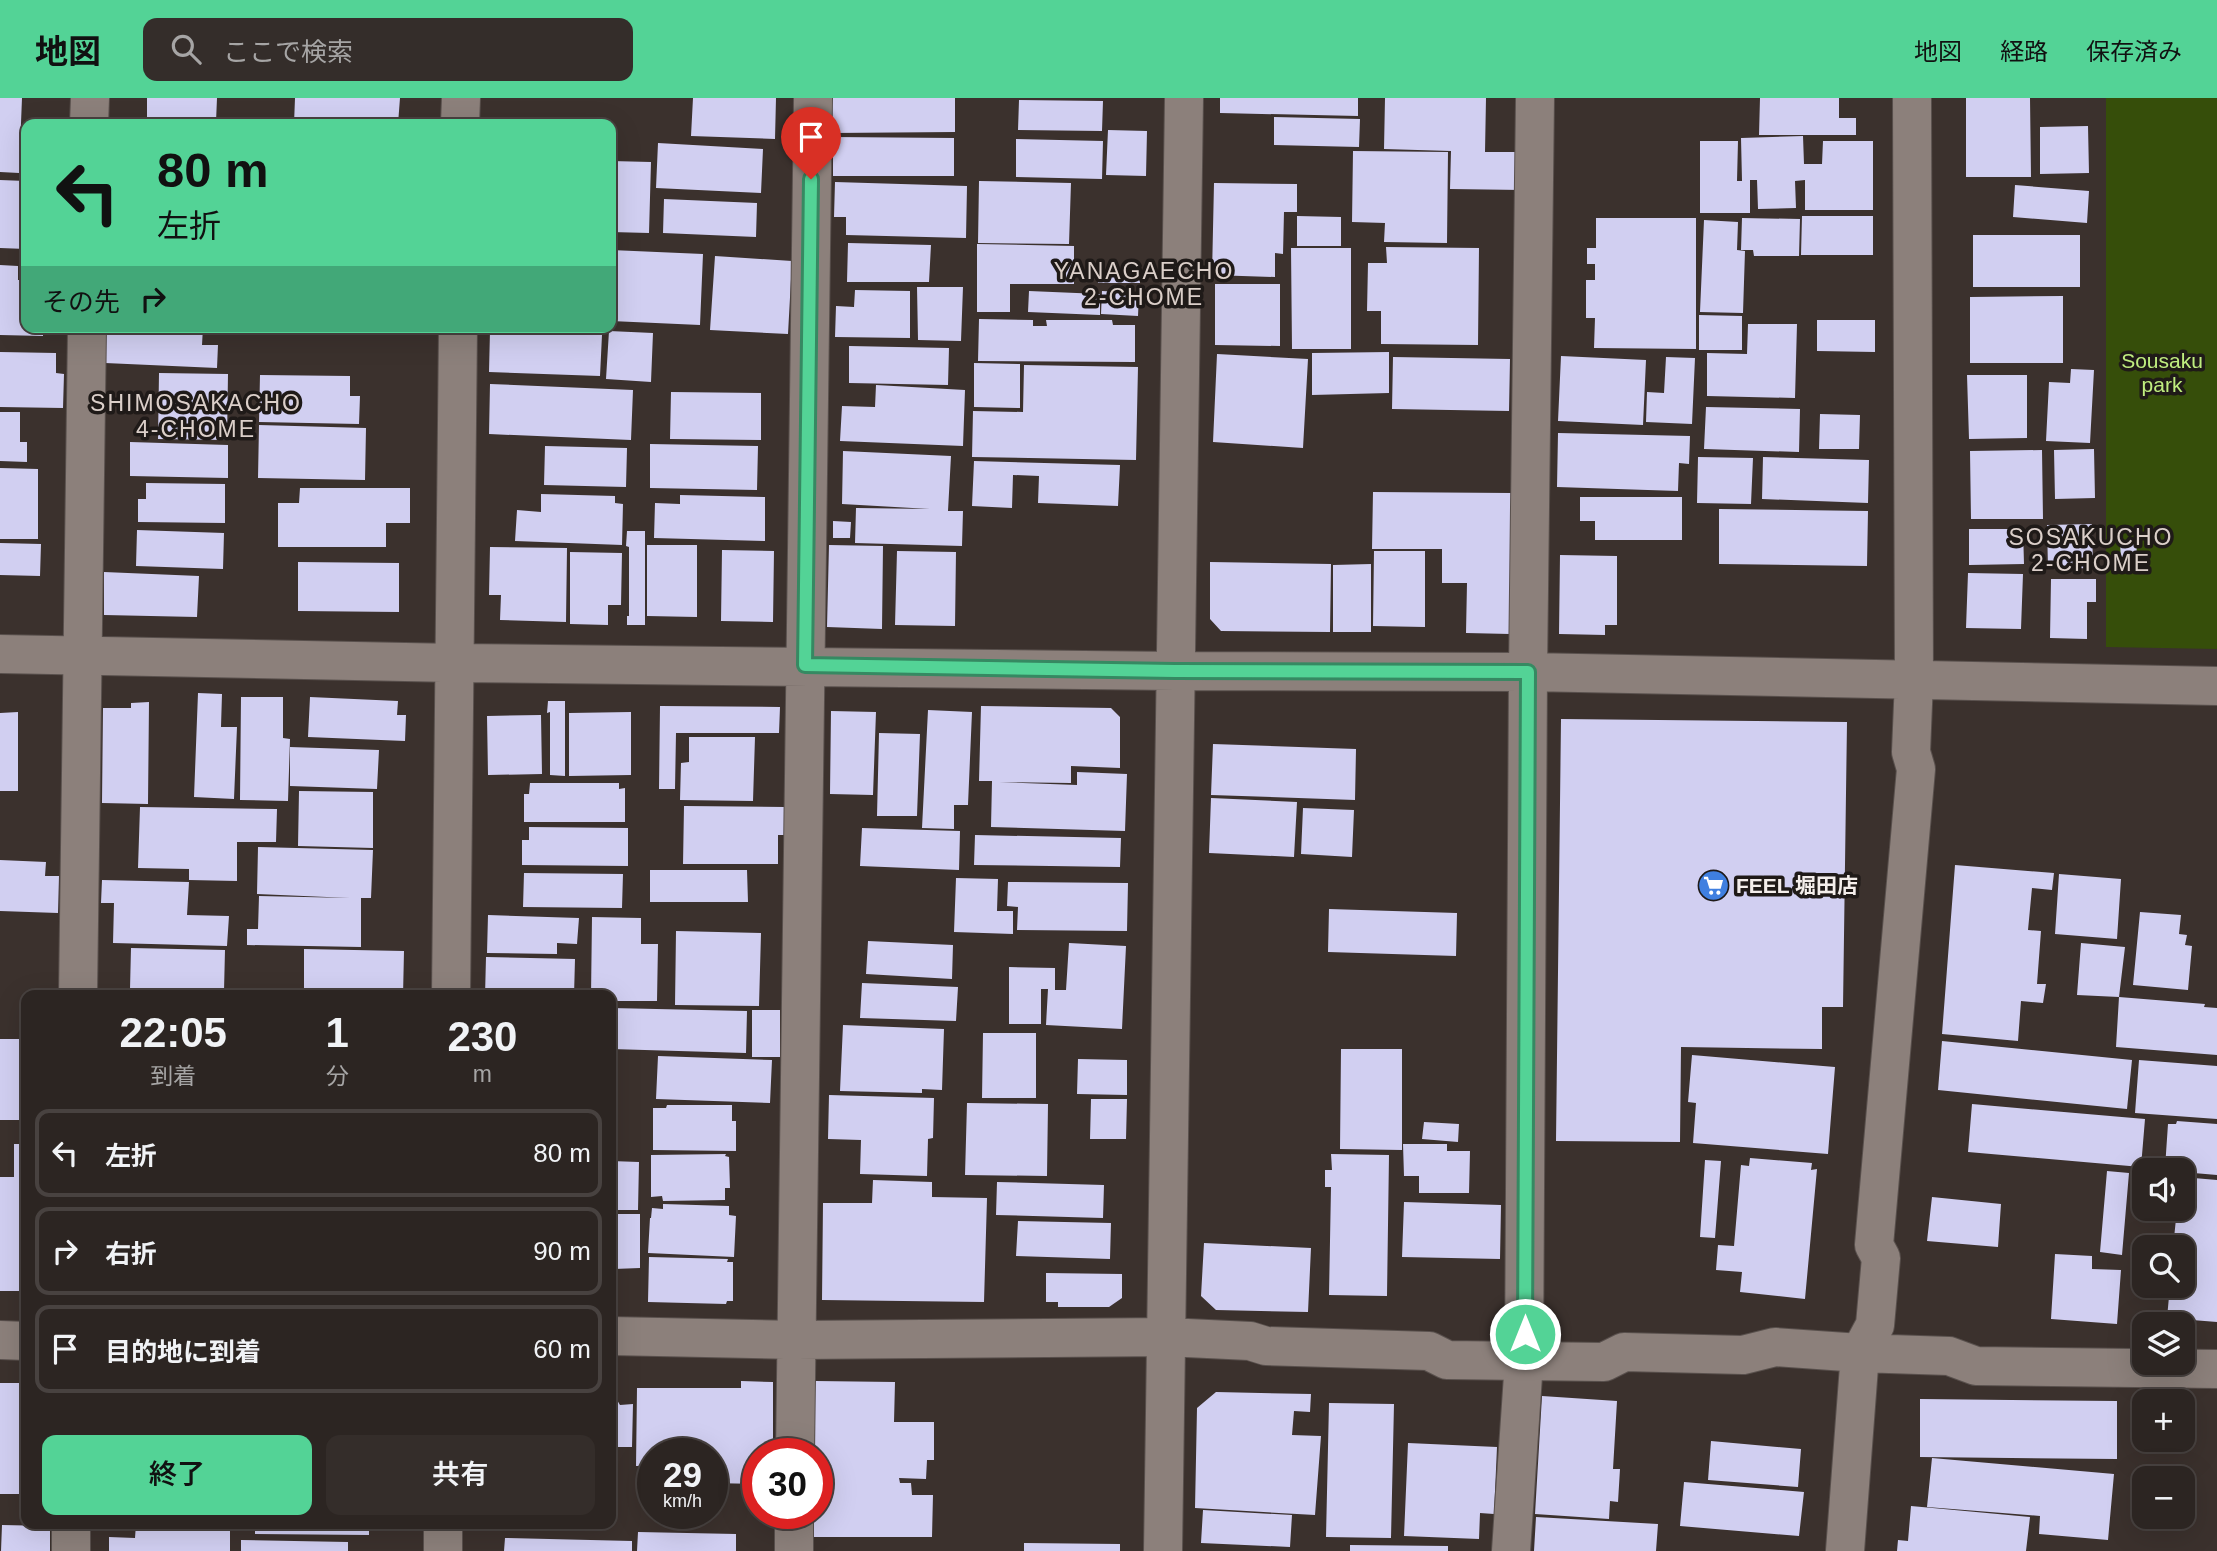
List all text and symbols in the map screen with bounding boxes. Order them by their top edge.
search box [143,18,633,81]
icon: search [167,30,205,68]
text: 地図 [35,33,101,70]
text: ここで検索 [223,37,353,67]
text: 地図 [1914,38,1962,65]
text: 経路 [2000,38,2048,65]
text: 保存済み [2086,38,2182,65]
pin [781,107,841,179]
icon: arrive [792,118,830,156]
text: 80 m [157,143,269,197]
icon: left [42,147,133,238]
text: 左折 [157,208,221,244]
district label: YANAGAECHO 2-CHOME [1054,258,1234,310]
icon: right [134,280,172,318]
text: その先 [42,287,120,317]
park label: Sousaku park [2121,349,2203,396]
district label: SHIMOSAKACHO 4-CHOME [90,390,302,442]
district label: SOSAKUCHO 2-CHOME [2009,524,2173,576]
supermarket icon: FEEL 堀田店 [1696,869,1730,903]
place label: FEEL 堀田店 [1736,874,1858,897]
text: 22:05 [120,1009,227,1056]
text: 1 [325,1009,349,1056]
text: 230 [447,1013,517,1060]
text: m [473,1061,492,1087]
text: 到着 [150,1063,196,1089]
text: 分 [326,1063,349,1089]
icon: left [46,1134,84,1172]
text: 80 m [533,1138,591,1168]
text: 左折 [105,1141,157,1171]
map controls [2132,1158,2195,1529]
button: sound [2132,1158,2195,1221]
icon: right [46,1232,84,1270]
button: search [2132,1235,2195,1298]
text: 90 m [533,1236,591,1266]
text: 右折 [105,1239,157,1269]
position arrow [1488,1297,1562,1371]
button: layers [2132,1312,2195,1375]
icon: arrive [46,1330,84,1368]
text: 60 m [533,1334,591,1364]
text: 目的地に到着 [105,1337,261,1367]
button: + [2132,1389,2195,1452]
button: 終了 [42,1435,312,1515]
button: 共有 [326,1435,595,1515]
speed limit sign: 30 [742,1438,833,1529]
text: 29 [663,1455,702,1494]
button: − [2132,1466,2195,1529]
text: km/h [663,1491,702,1511]

